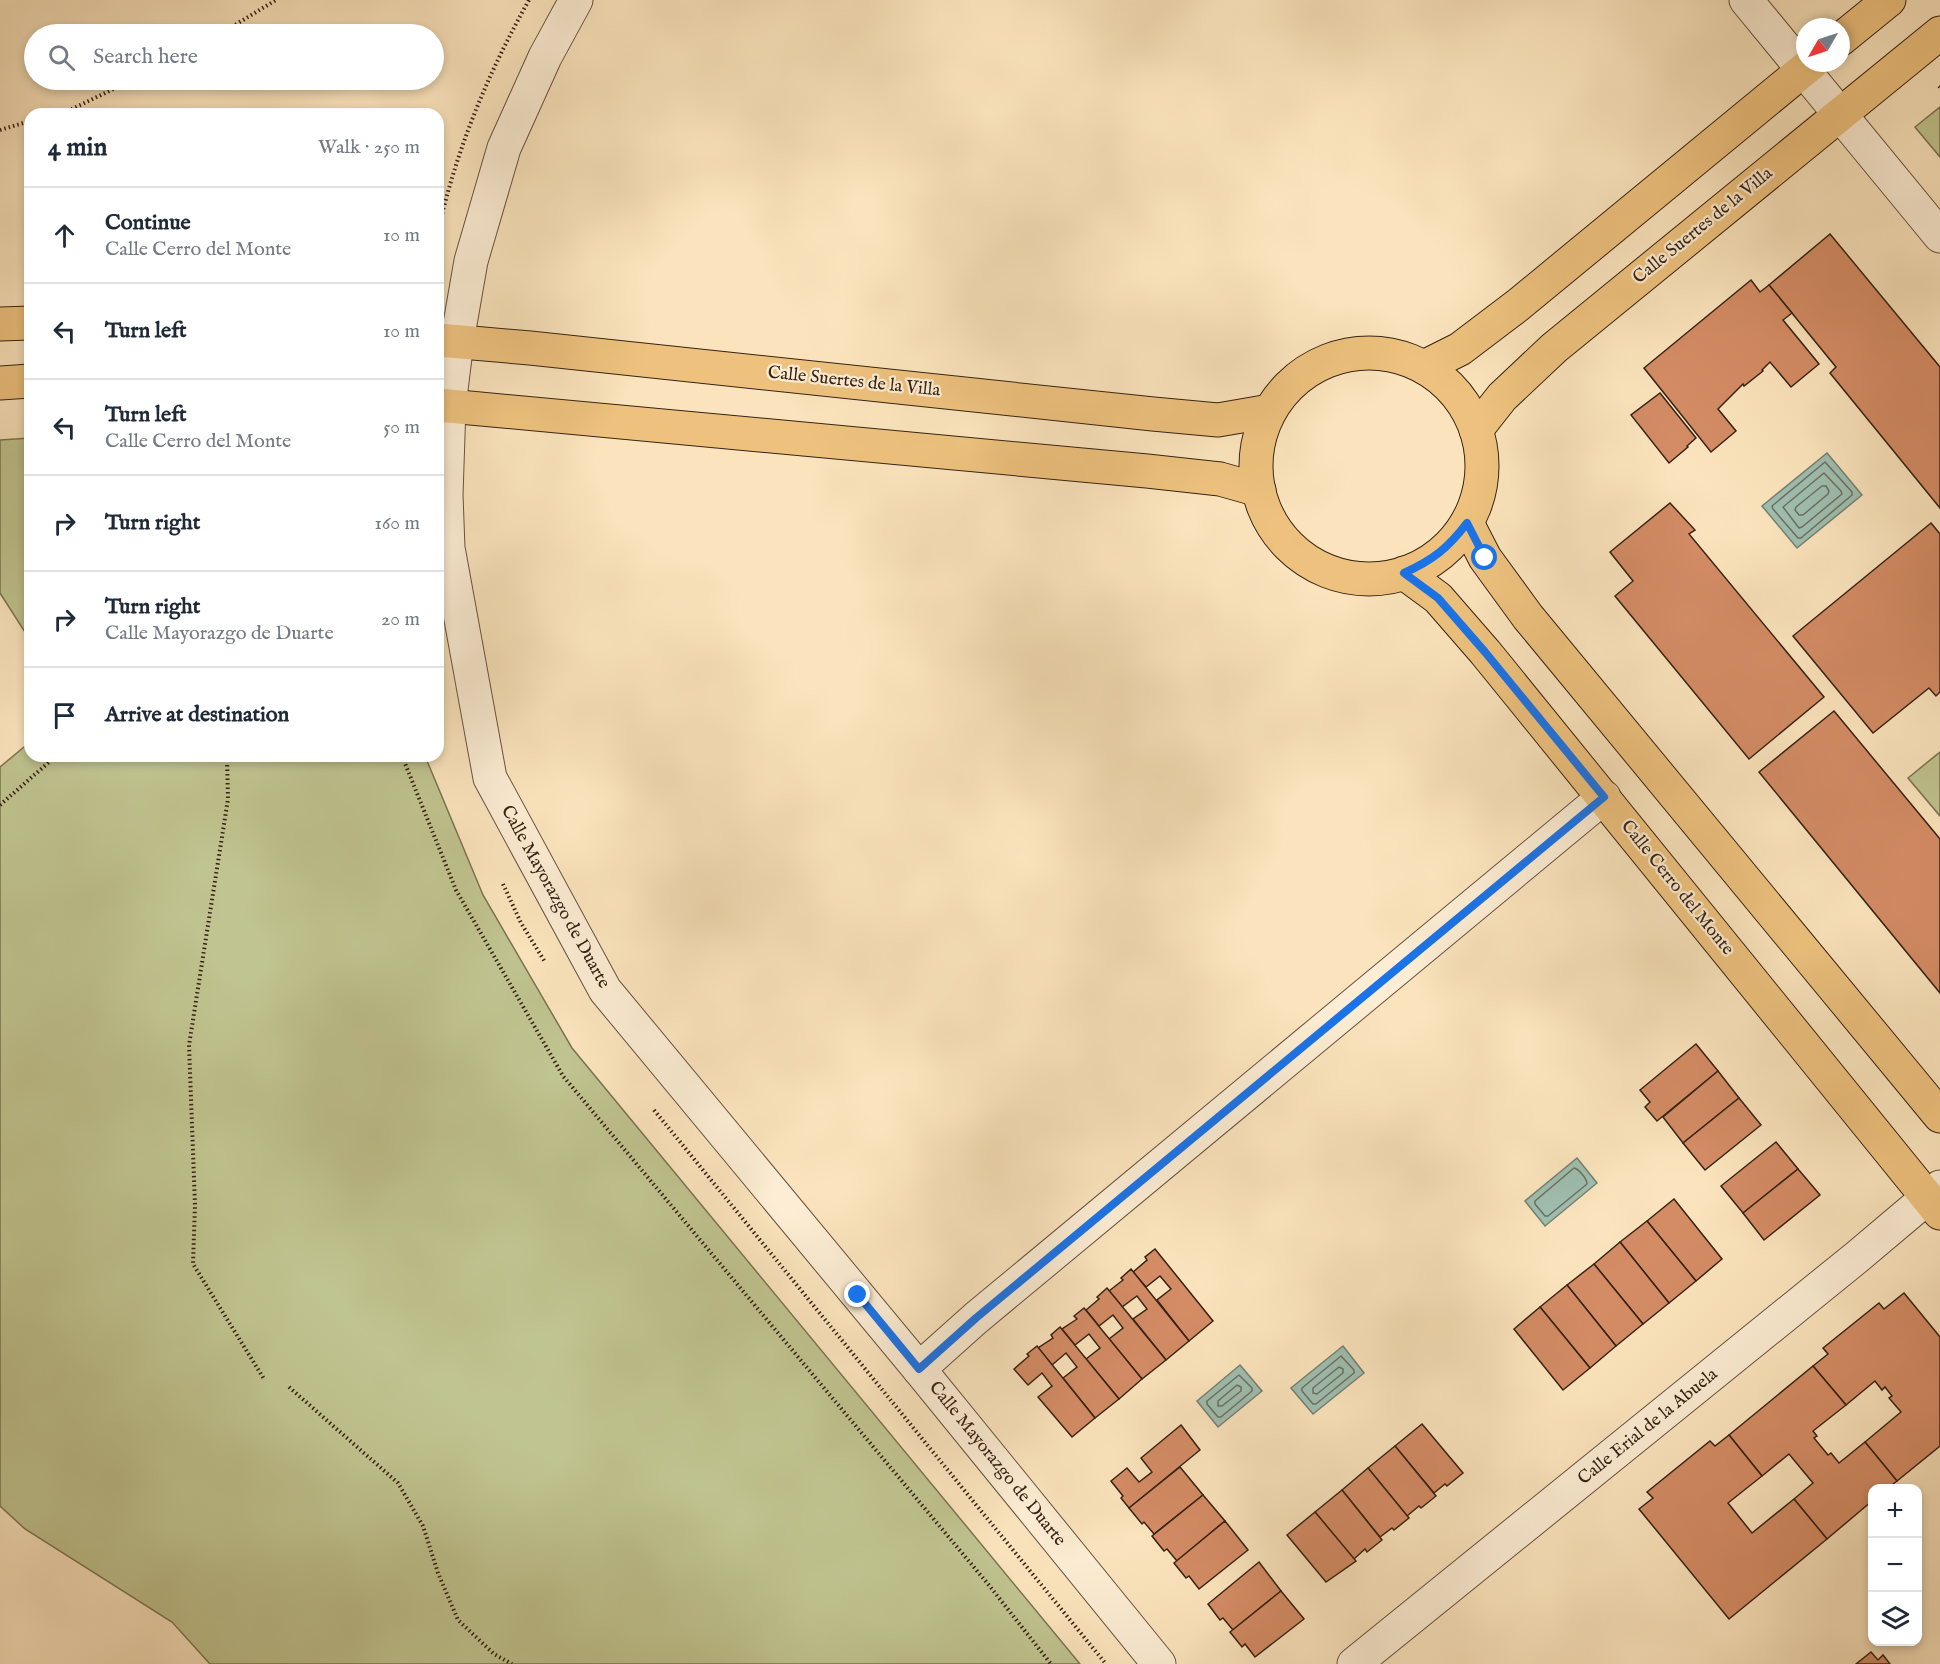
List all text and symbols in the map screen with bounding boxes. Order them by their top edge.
north arrow [1796,18,1850,72]
search box [24,24,444,90]
icon: search [45,41,78,74]
text: Search here [93,43,198,71]
text: 4 min [48,131,107,164]
text: Walk · 250 m [318,135,420,160]
street label: Calle Suertes de la Villa [1628,162,1778,289]
text: Continue [105,209,191,237]
icon: ahead [48,219,81,252]
text: 10 m [383,223,420,248]
text: Calle Cerro del Monte [105,237,291,262]
icon: left [48,315,81,348]
text: Turn left [105,317,187,345]
text: 10 m [383,319,420,344]
street label: Calle Suertes de la Villa [767,362,942,403]
text: Turn left [105,401,187,429]
icon: left [48,411,81,444]
text: 50 m [383,415,420,440]
text: Calle Cerro del Monte [105,429,291,454]
icon: right [48,507,81,540]
text: Turn right [105,509,200,537]
text: 160 m [374,511,420,536]
route start [1471,544,1497,570]
text: Turn right [105,593,200,621]
icon: right [48,603,81,636]
text: 20 m [381,607,420,632]
text: Calle Mayorazgo de Duarte [105,621,334,646]
icon: arrive [48,699,81,732]
text: Arrive at destination [105,701,289,729]
street label: Calle Mayorazgo de Duarte [495,801,615,993]
street label: Calle Cerro del Monte [1615,816,1739,960]
route end [844,1281,870,1307]
street label: Calle Erial de la Abuela [1573,1363,1723,1491]
street label: Calle Mayorazgo de Duarte [923,1377,1071,1551]
map controls [1868,1484,1922,1646]
button: + [1868,1484,1922,1538]
button: − [1868,1538,1922,1592]
button: layers [1868,1592,1922,1646]

